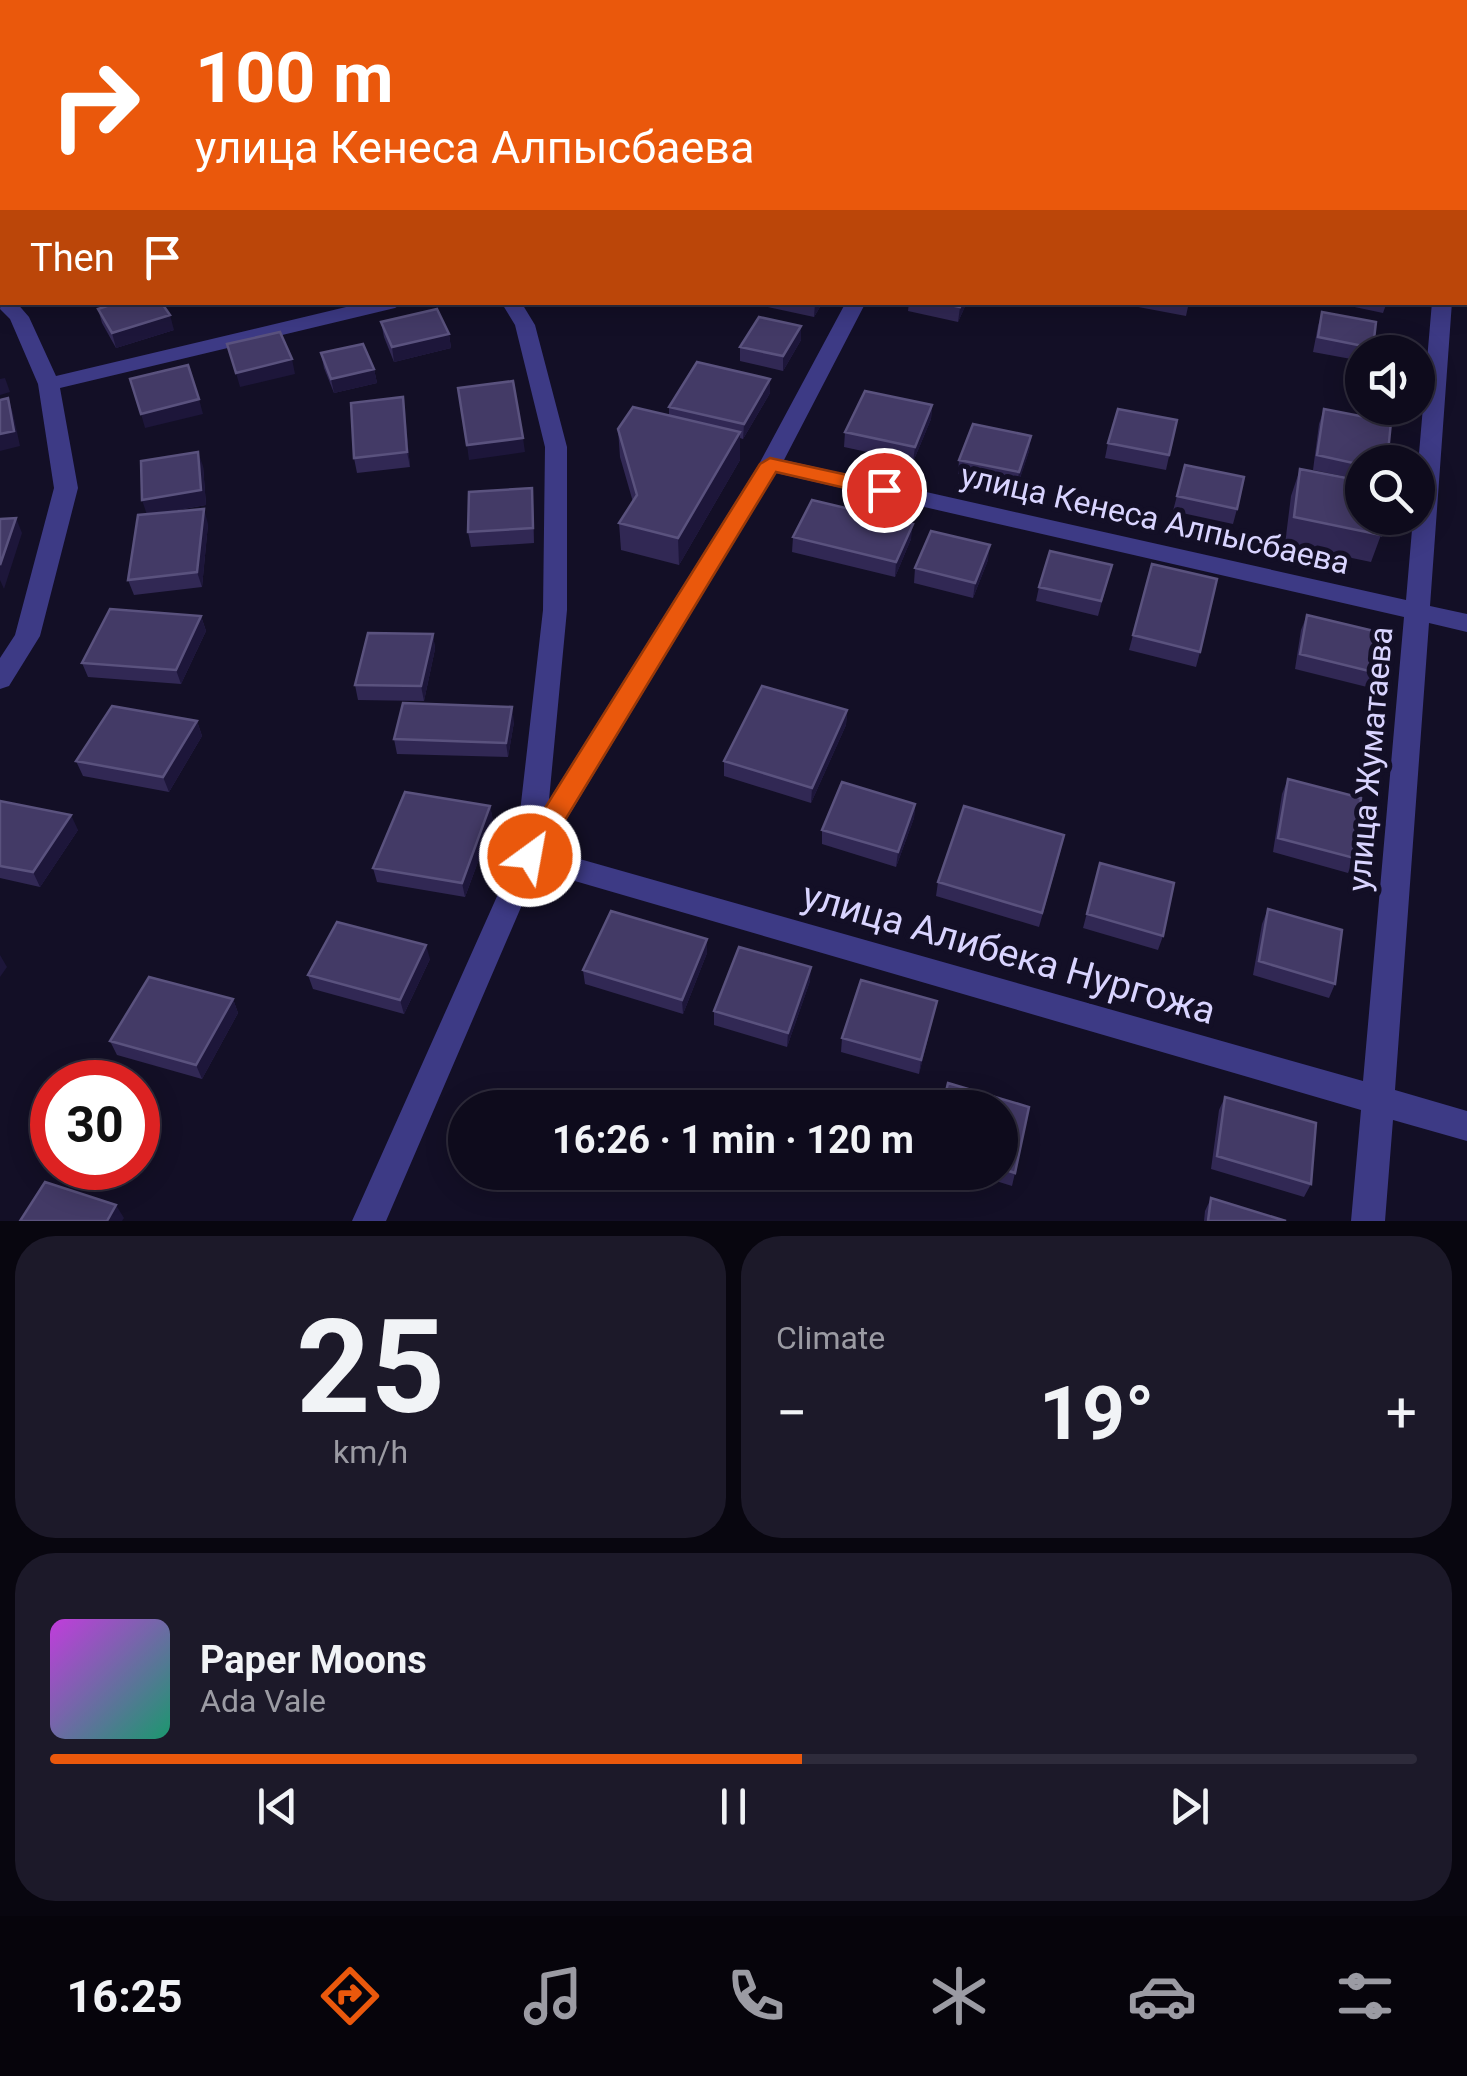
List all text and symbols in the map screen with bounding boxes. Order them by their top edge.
text: 100 m [195,37,394,119]
icon: right [30,40,160,170]
text: улица Кенеса Алпысбаева [195,121,755,174]
icon: arrive [135,230,190,285]
text: Then [30,236,115,280]
map controls [1345,335,1435,535]
button: sound [1345,335,1435,425]
button: search [1345,445,1435,535]
pin [842,448,927,533]
street label: улица Кенеса Алпысбаева [957,456,1353,582]
icon: arrive [857,463,912,518]
street label: улица Жуматаева [1339,625,1401,893]
position arrow [478,804,582,908]
street label: улица Алибека Нургожа [797,873,1221,1033]
speed limit sign: 30 [30,1060,160,1190]
text: 16:26 · 1 min · 120 m [552,1118,914,1162]
text: 25 [296,1291,445,1444]
text: Climate [776,1319,885,1357]
text: 19° [1039,1369,1154,1457]
text: − [776,1381,807,1445]
text: + [1386,1381,1417,1445]
text: km/h [333,1433,408,1471]
text: Paper Moons [200,1638,427,1682]
text: Ada Vale [200,1682,326,1720]
icon: previous [250,1779,305,1834]
icon: pause [706,1779,761,1834]
icon: next [1162,1779,1217,1834]
icon: directions [315,1961,385,2031]
icon: music [518,1961,588,2031]
icon: phone [721,1961,791,2031]
icon: climate [924,1961,994,2031]
icon: car [1127,1961,1197,2031]
icon: filters [1330,1961,1400,2031]
text: 16:25 [67,1970,182,2023]

